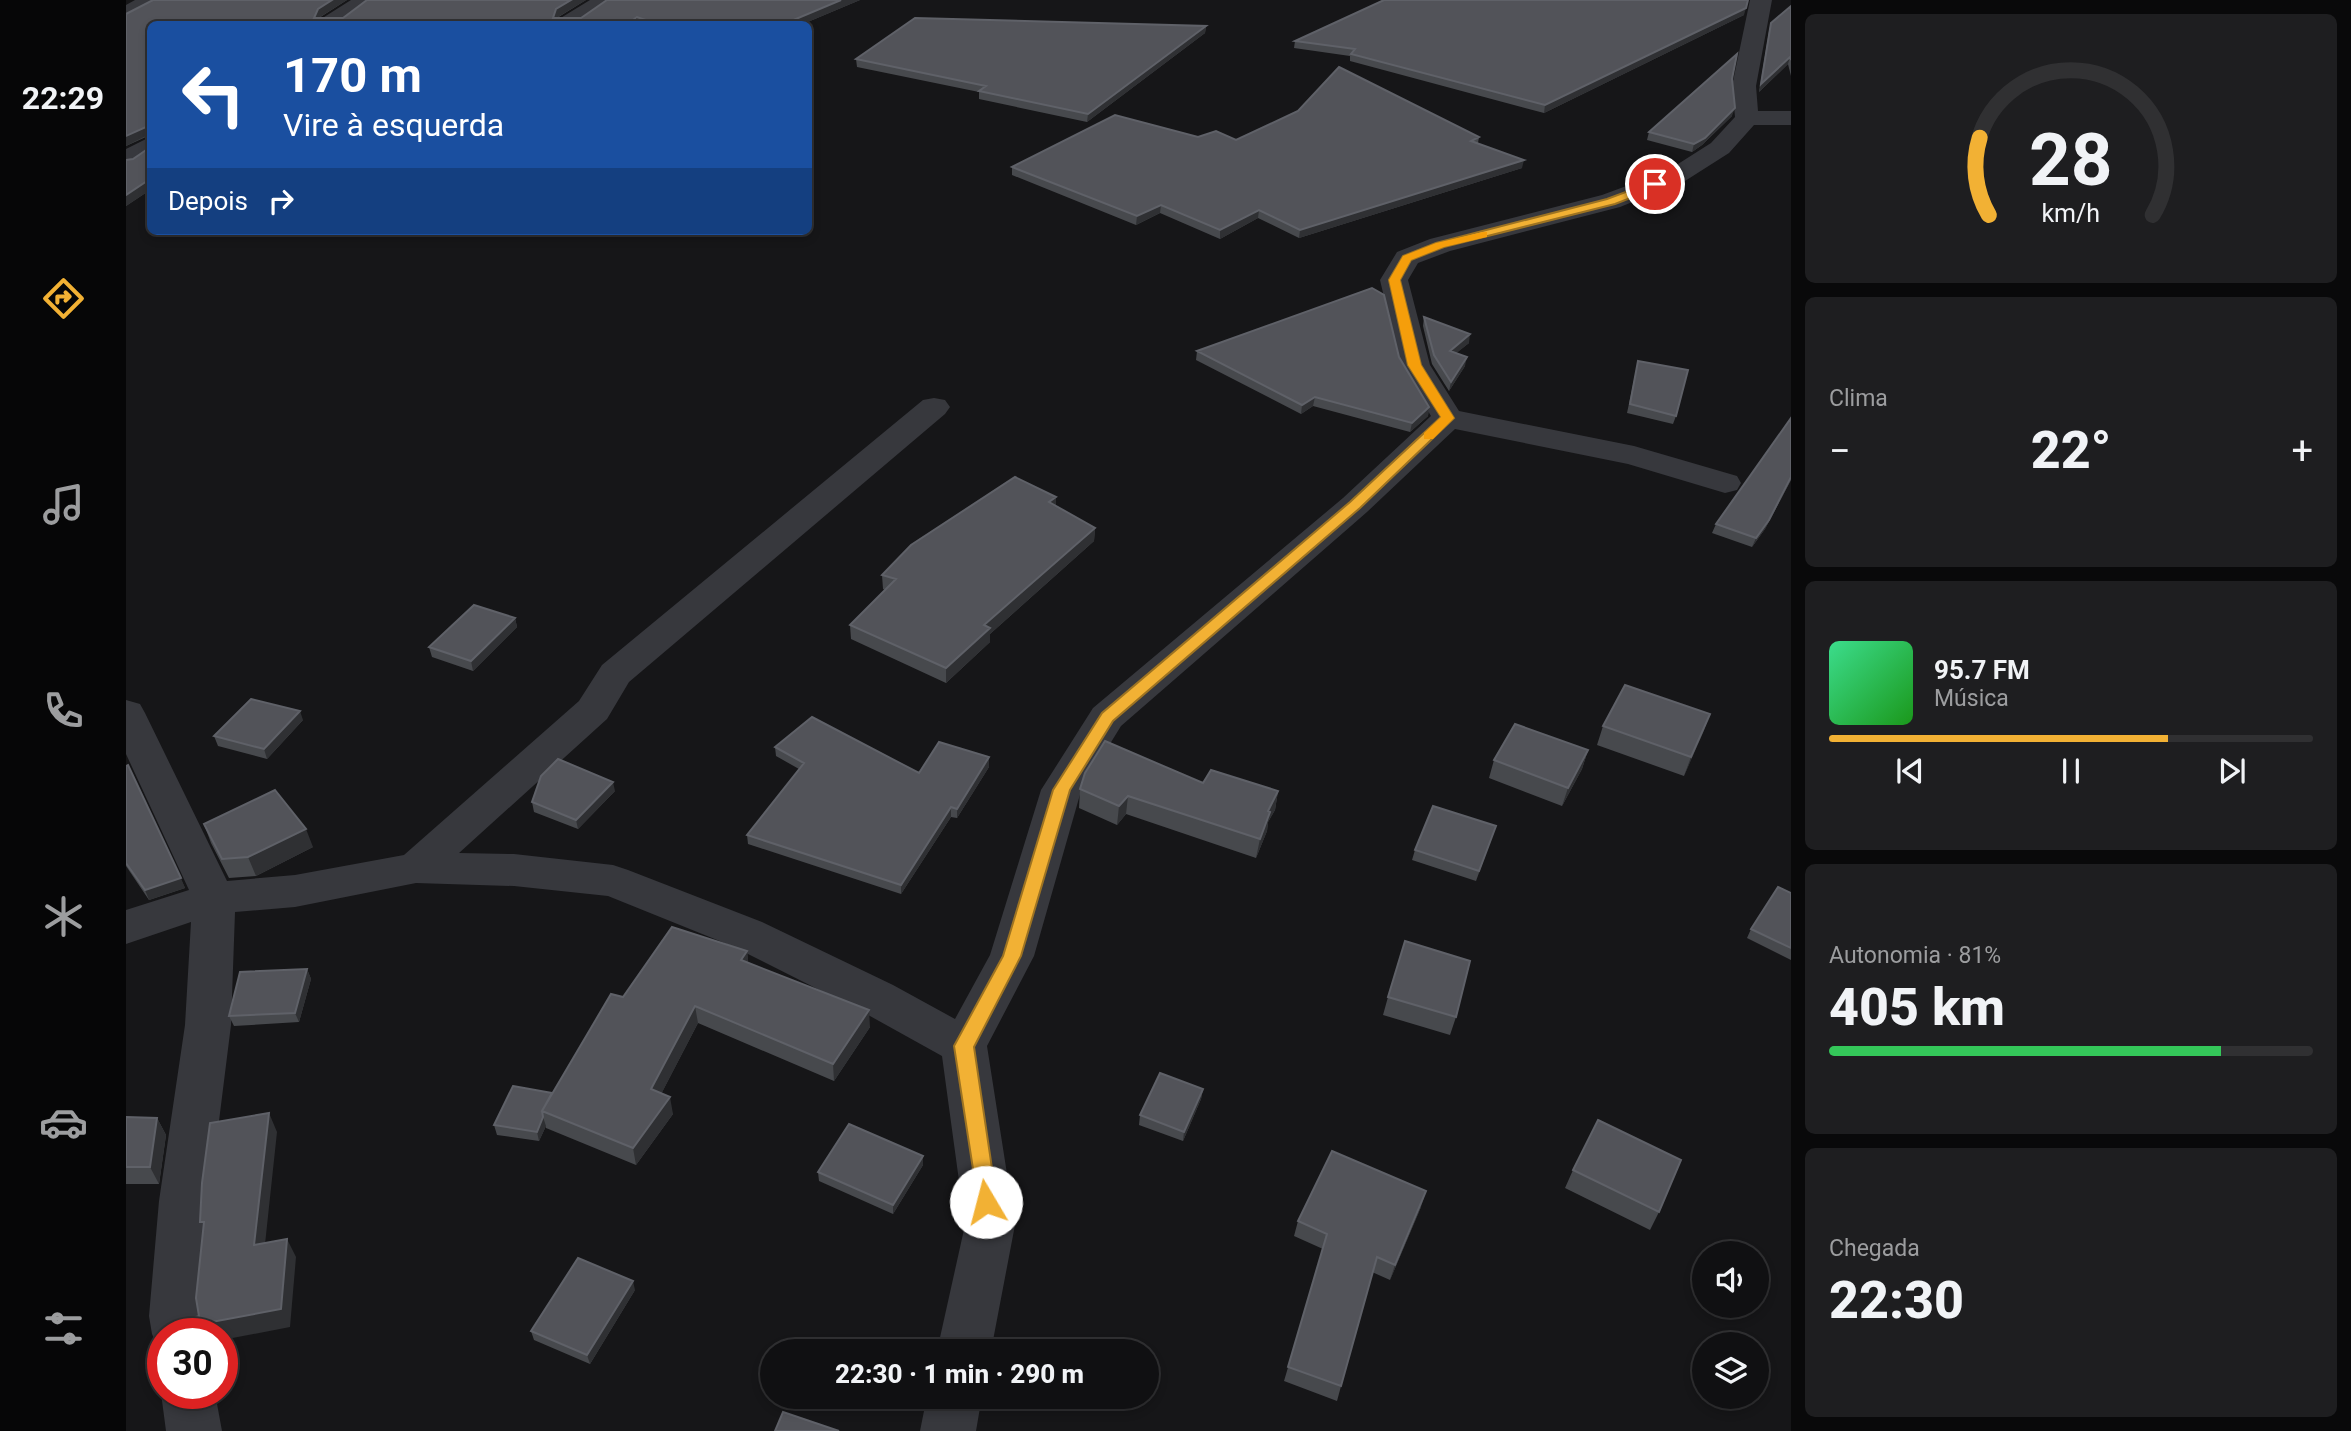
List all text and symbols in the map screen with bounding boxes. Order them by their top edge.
text: 170 m [283,47,422,104]
icon: left [168,49,259,140]
text: 22:29 [22,79,104,117]
text: Vire à esquerda [283,106,504,144]
text: 28 [2029,117,2113,203]
pin [1625,154,1685,214]
icon: arrive [1636,165,1674,203]
icon: right [262,182,300,220]
text: Depois [168,186,248,216]
text: km/h [2042,199,2100,228]
icon: directions [39,274,88,323]
text: Clima [1829,385,1888,412]
text: 22° [2031,420,2111,481]
text: − [1829,429,1851,473]
text: + [2291,429,2313,473]
icon: music [39,480,88,529]
text: 95.7 FM [1934,655,2030,685]
text: Música [1934,685,2009,712]
icon: phone [39,686,88,735]
icon: previous [1891,752,1929,790]
icon: pause [2052,752,2090,790]
icon: next [2213,752,2251,790]
icon: climate [39,892,88,941]
text: Autonomia · 81% [1829,942,2001,969]
text: 405 km [1829,977,2005,1038]
icon: car [39,1098,88,1147]
position arrow [949,1165,1023,1239]
text: Chegada [1829,1235,1920,1262]
map controls [1692,1241,1769,1409]
button: sound [1692,1241,1769,1318]
text: 22:30 [1829,1270,1964,1331]
icon: filters [39,1304,88,1353]
speed limit sign: 30 [147,1318,238,1409]
button: layers [1692,1332,1769,1409]
text: 22:30 · 1 min · 290 m [835,1359,1084,1389]

